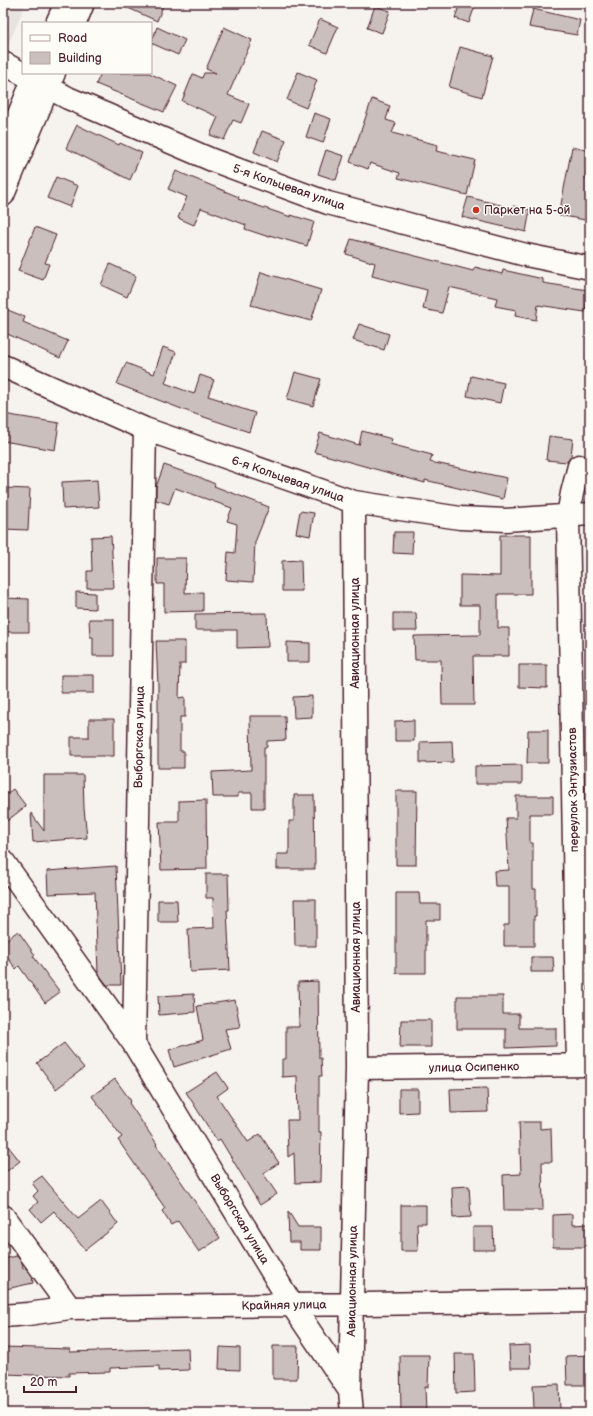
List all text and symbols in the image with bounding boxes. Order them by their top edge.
legend [22,22,152,74]
text: Road [58,31,87,46]
text: Building [58,51,102,66]
street label: 5-я Кольцевая улица [231,161,347,214]
place label: Паркет на 5-ой [484,203,570,218]
marker: Паркет на 5-ой [471,205,481,215]
street label: 6-я Кольцевая улица [229,453,346,506]
street label: Авиационная улица [348,577,363,690]
street label: Выборгская улица [131,686,148,788]
street label: переулок Энтузиастов [565,727,582,852]
street label: Авиационная улица [349,901,364,1014]
street label: улица Осипенко [429,1059,519,1076]
street label: Выборгская улица [207,1171,272,1267]
street label: Авиационная улица [344,1225,361,1338]
street label: Крайняя улица [241,1297,327,1314]
scale bar [24,1368,76,1394]
text: 20 m [30,1375,57,1390]

